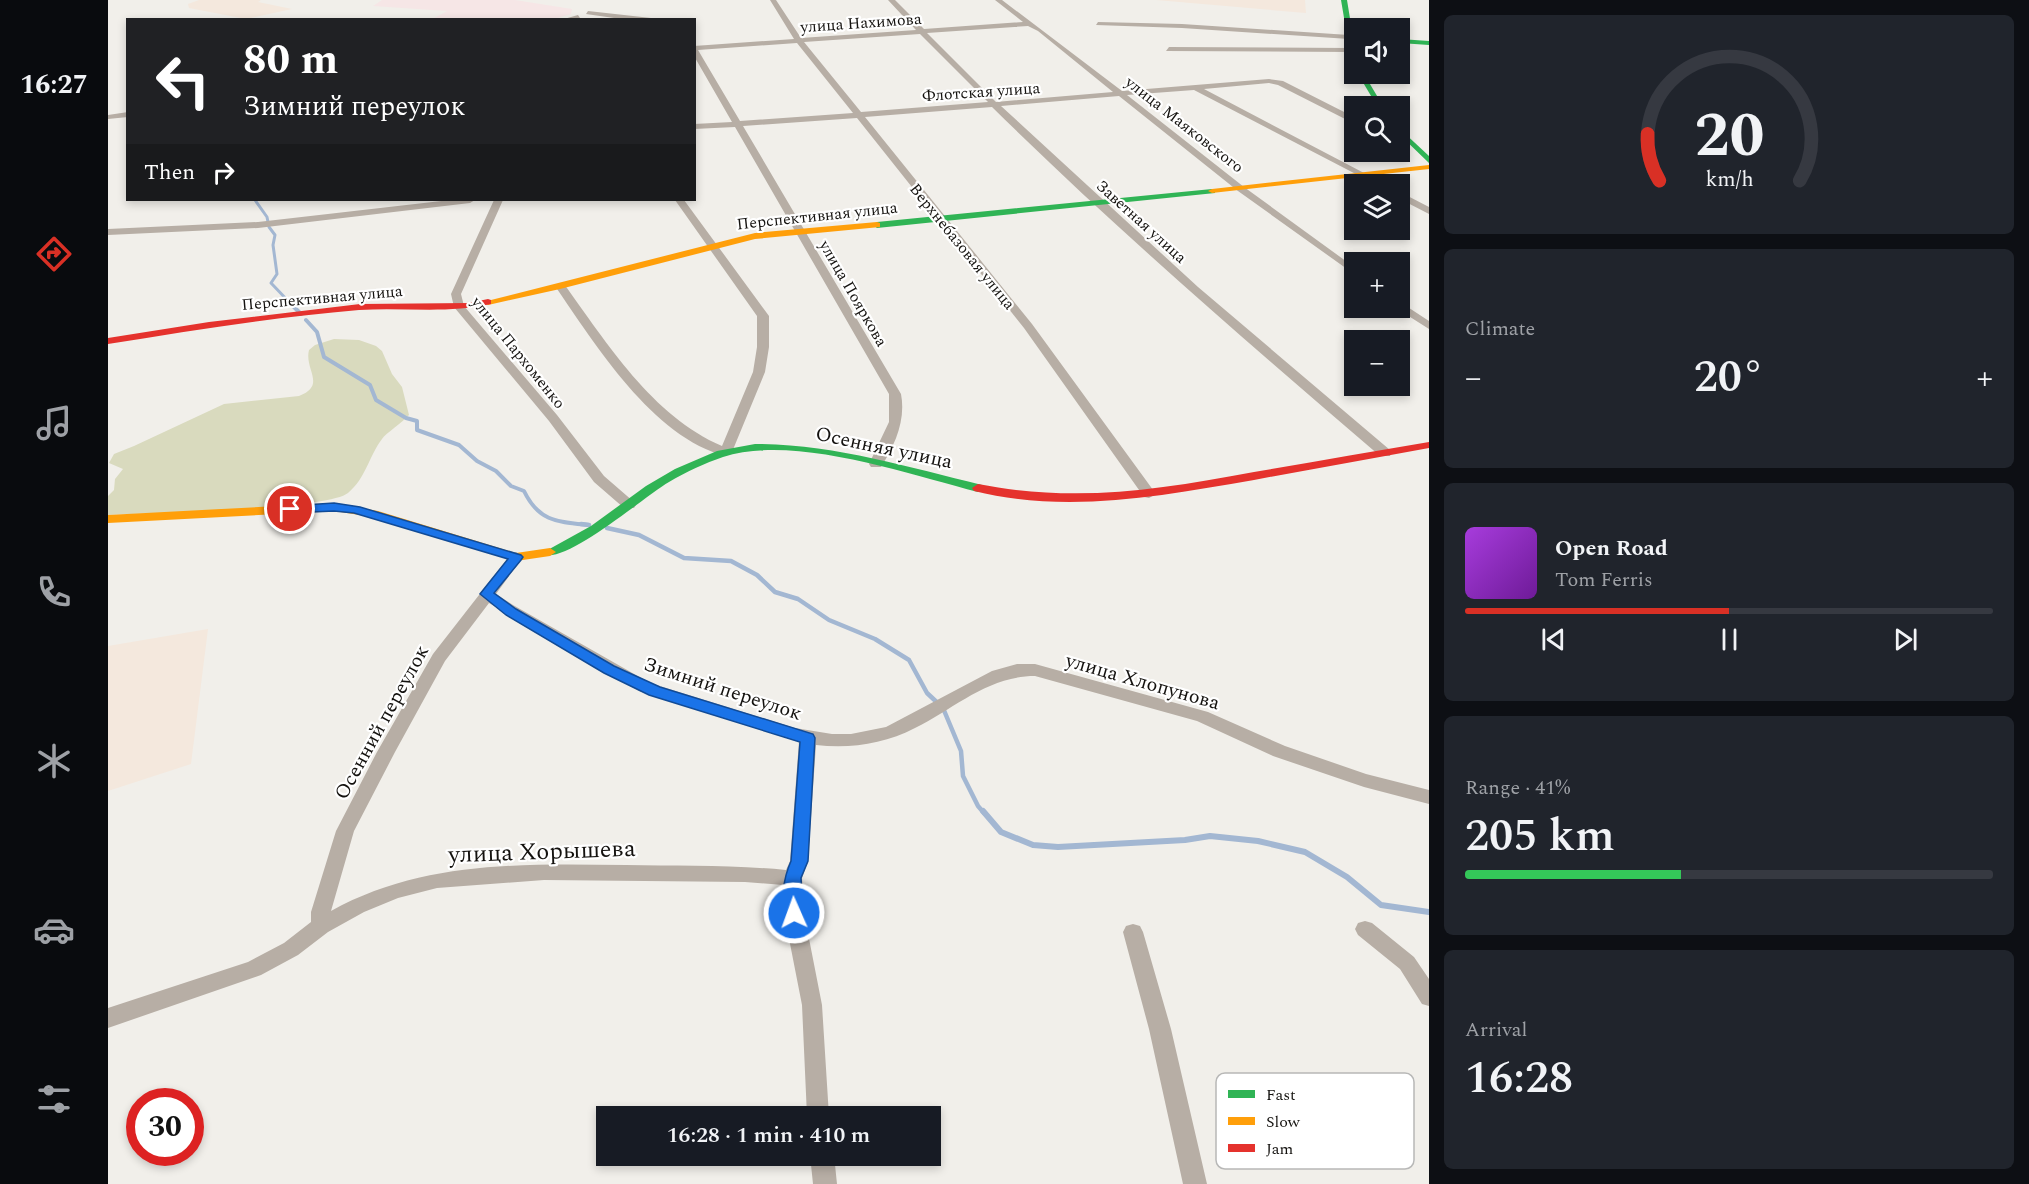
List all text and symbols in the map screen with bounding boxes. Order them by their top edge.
street label: улица Нахимова [799,7,923,39]
map controls [1344,18,1410,396]
button: sound [1344,18,1410,84]
text: 80 m [243,29,338,92]
icon: left [144,42,222,120]
text: 16:27 [20,64,88,106]
street label: улица Маяковского [1119,70,1249,179]
street label: Флотская улица [921,76,1041,108]
text: Зимний переулок [243,86,465,128]
text: 20 [1694,90,1764,185]
button: search [1344,96,1410,162]
text: Then [144,156,195,189]
icon: right [207,156,240,189]
text: km/h [1705,164,1753,197]
street label: Заветная улица [1091,174,1192,269]
button: layers [1344,174,1410,240]
street label: Верхнебазовая улица [904,178,1021,315]
street label: Перспективная улица [736,196,899,236]
icon: directions [33,233,75,275]
street label: улица Пояркова [812,235,893,351]
button: + [1344,252,1410,318]
street label: Перспективная улица [241,279,404,317]
street label: улица Пархоменко [465,290,571,414]
text: Climate [1465,314,1535,344]
button: − [1344,330,1410,396]
text: 20° [1694,343,1764,412]
text: − [1465,353,1482,403]
text: + [1977,353,1993,403]
icon: music [33,402,75,444]
street label: Осенняя улица [813,419,955,477]
pin [264,483,315,534]
icon: arrive [273,492,306,525]
text: Open Road [1555,532,1668,565]
text: Tom Ferris [1555,565,1653,595]
icon: phone [33,571,75,613]
icon: previous [1537,623,1570,656]
icon: pause [1713,623,1746,656]
icon: next [1889,623,1922,656]
street label: Осенний переулок [327,640,437,805]
street label: улица Хлопунова [1061,645,1224,718]
street label: Зимний переулок [640,649,806,729]
icon: climate [33,740,75,782]
text: Range · 41% [1465,773,1570,803]
text: 205 km [1465,802,1615,871]
street label: улица Хорышева [447,831,637,873]
position arrow [762,881,826,945]
icon: car [33,909,75,951]
text: Arrival [1465,1015,1527,1045]
text: 16:28 [1465,1044,1573,1113]
legend [1216,1073,1414,1169]
icon: filters [33,1078,75,1120]
text: Fast [1266,1083,1296,1107]
speed limit sign: 30 [126,1088,204,1166]
text: Slow [1266,1110,1301,1134]
text: 16:28 · 1 min · 410 m [667,1119,870,1152]
text: Jam [1266,1137,1294,1161]

